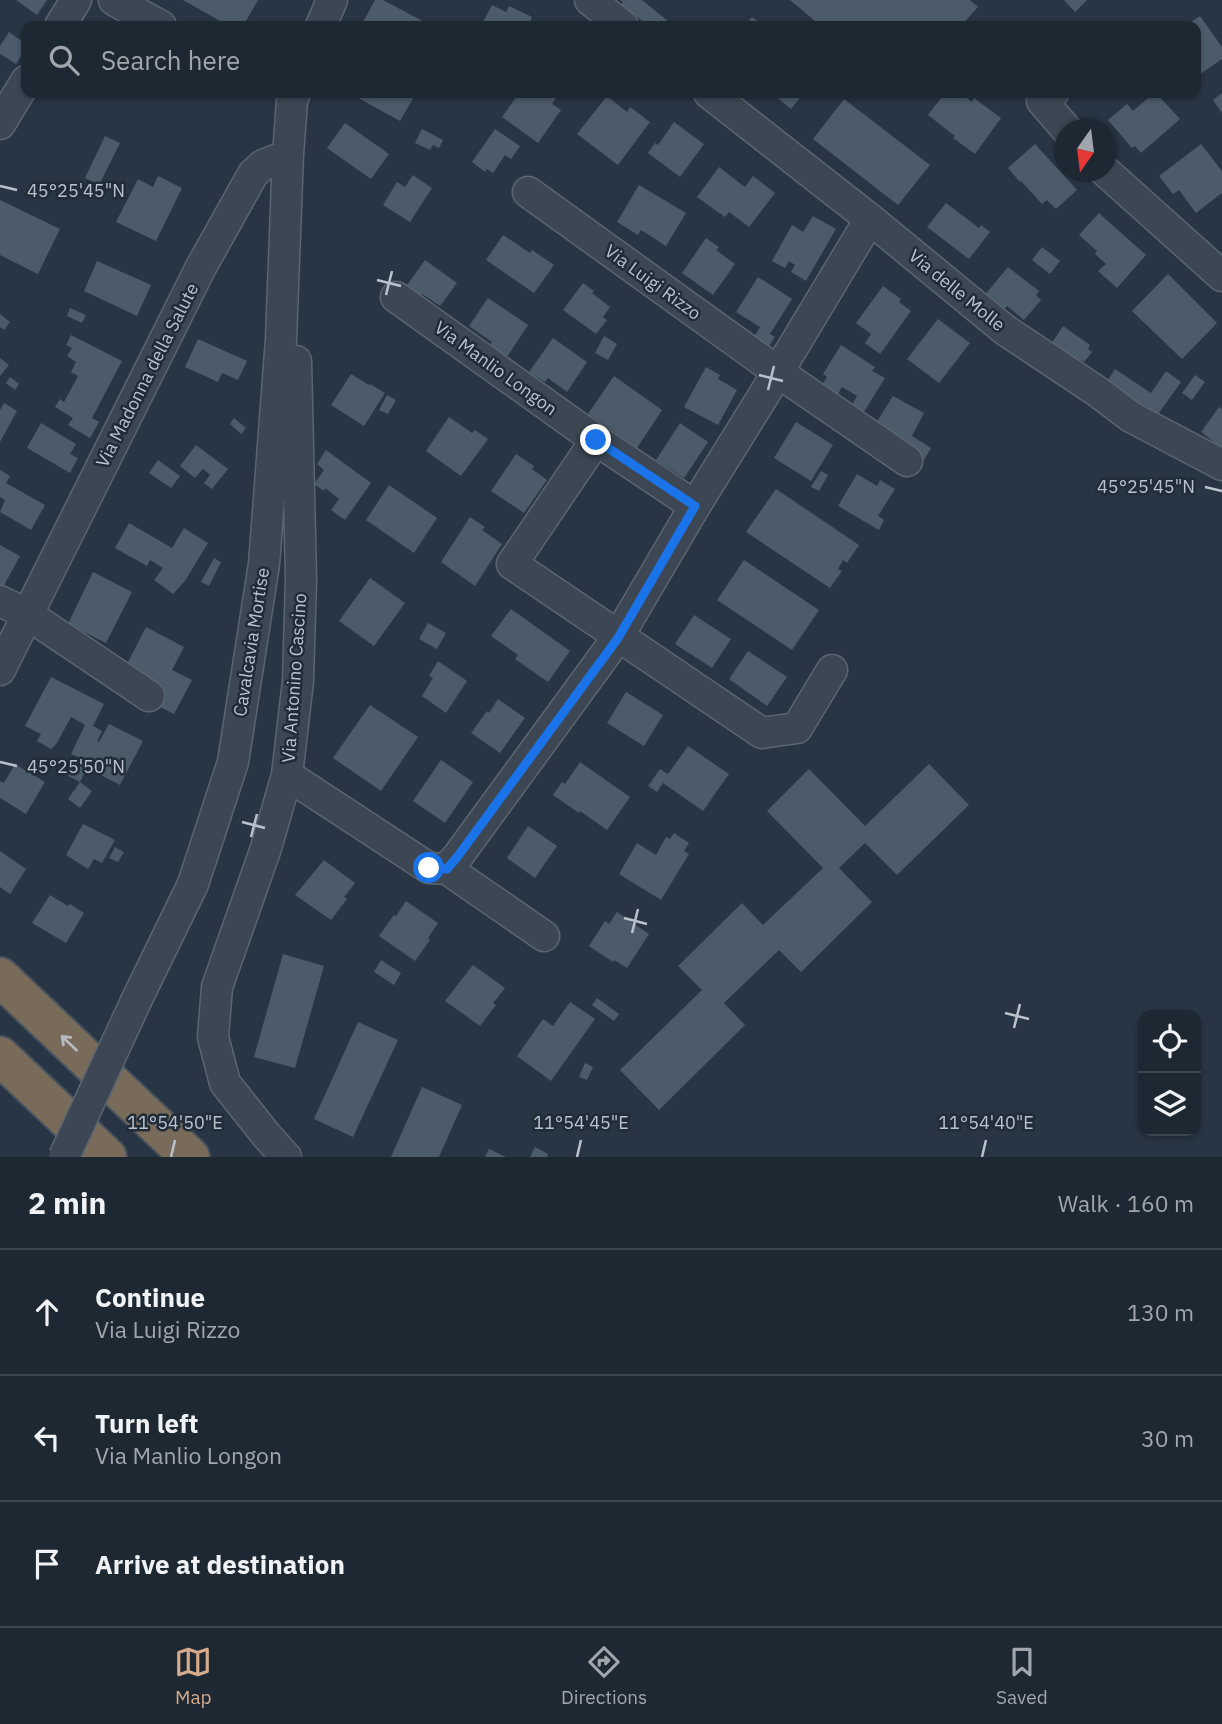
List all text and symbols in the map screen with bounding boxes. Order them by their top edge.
search box [21,21,1201,98]
icon: search [45,41,83,79]
text: Search here [101,43,240,77]
north arrow [1054,119,1117,182]
text: 45°25'45"N [27,179,125,202]
street label: Via Luigi Rizzo [600,239,706,325]
street label: Via delle Molle [904,244,1010,336]
street label: Via Madonna della Salute [91,279,204,471]
street label: Via Manlio Longon [430,316,562,420]
route end [580,424,611,455]
text: 45°25'45"N [1097,475,1195,498]
street label: Cavalcavia Mortise [228,566,274,718]
street label: Via Antonino Cascino [277,592,311,764]
text: 45°25'50"N [27,755,125,778]
route start [413,852,444,883]
map controls [1138,1010,1201,1136]
button: locate [1138,1010,1201,1073]
one-way arrow [61,1034,78,1051]
button: layers [1138,1073,1201,1136]
text: 11°54'50"E [127,1111,223,1134]
text: 11°54'45"E [533,1111,629,1134]
text: 11°54'40"E [938,1111,1034,1134]
text: 2 min [28,1183,106,1222]
text: Walk · 160 m [1058,1188,1194,1218]
text: Continue [95,1280,205,1314]
icon: ahead [28,1293,66,1331]
text: 130 m [1127,1297,1194,1327]
text: Via Luigi Rizzo [95,1314,240,1344]
text: Turn left [95,1406,198,1440]
icon: left [28,1419,66,1457]
text: 30 m [1141,1423,1194,1453]
text: Via Manlio Longon [95,1440,282,1470]
icon: arrive [28,1545,66,1583]
text: Arrive at destination [95,1547,345,1581]
tab: Map [174,1643,212,1709]
tab: Directions [561,1643,647,1709]
tab: Saved [996,1643,1048,1709]

